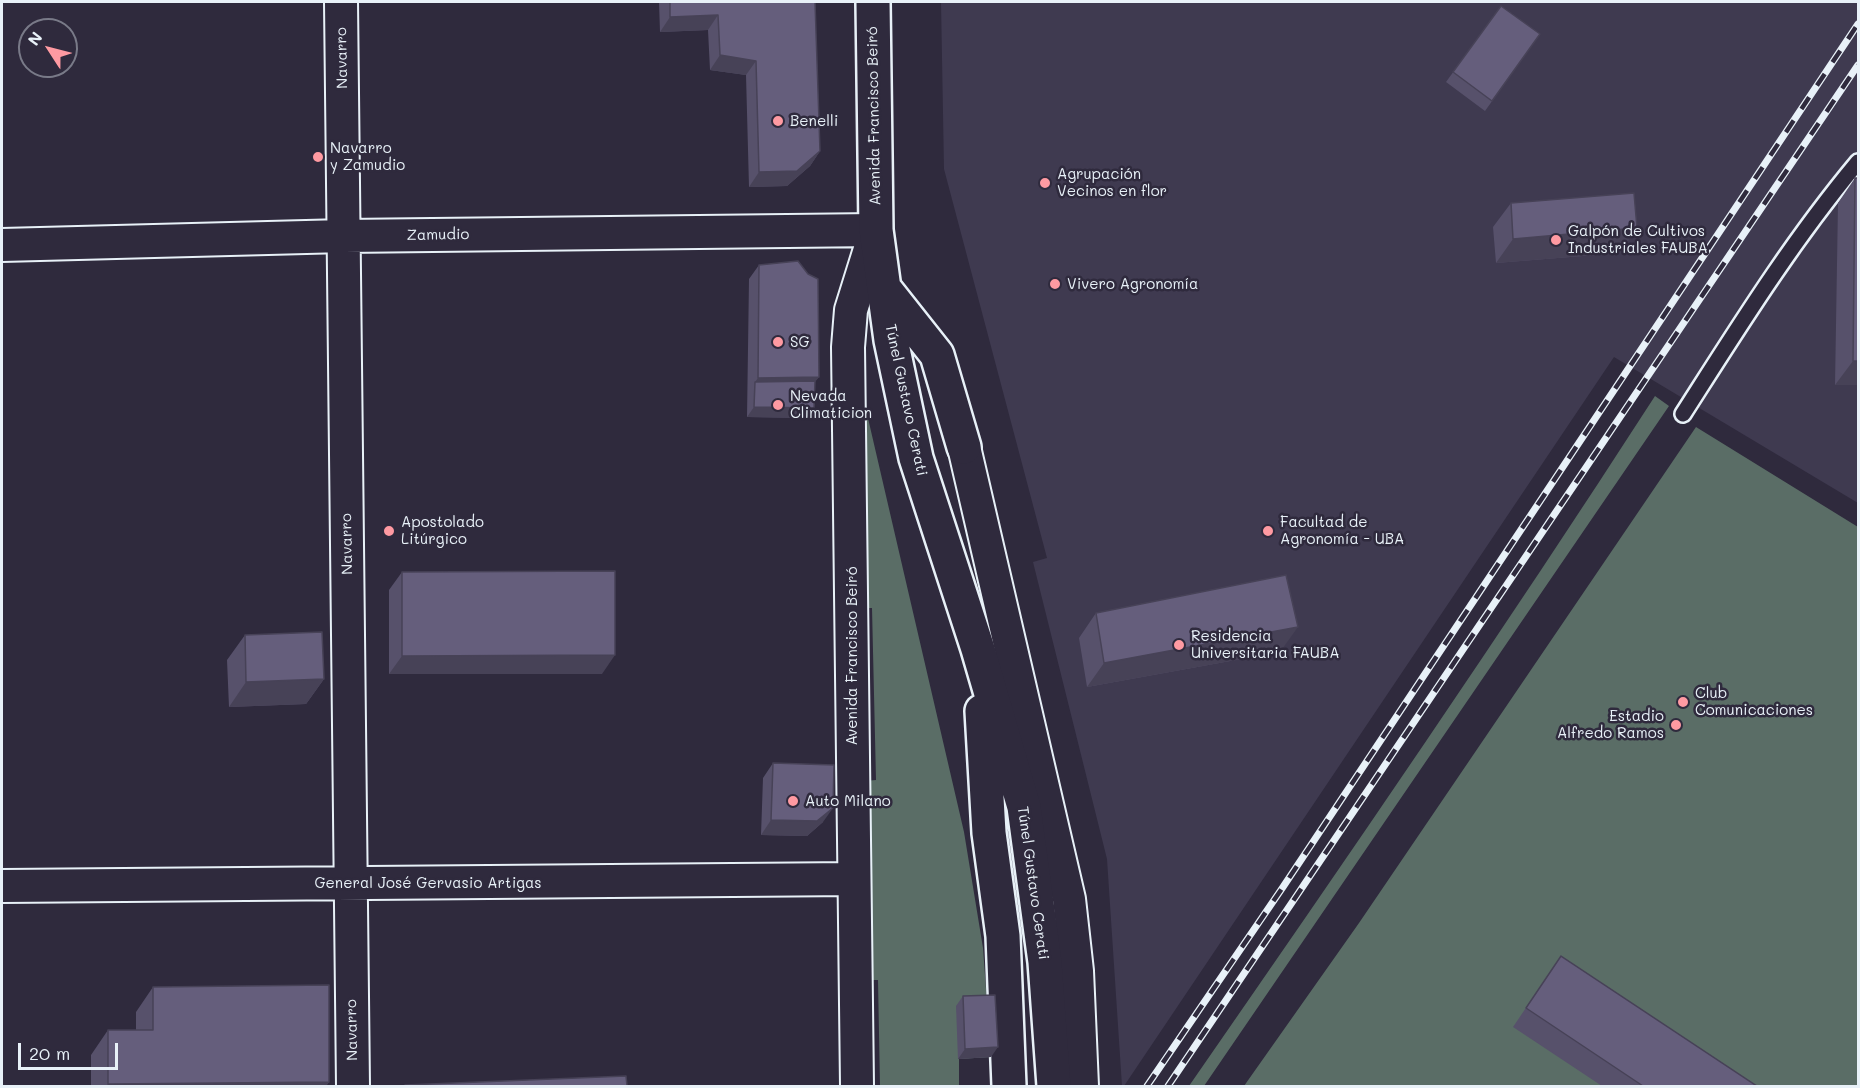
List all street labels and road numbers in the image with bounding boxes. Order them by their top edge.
street label: Avenida Francisco Beiró [863,26,885,206]
street label: Navarro [332,27,352,89]
street label: Zamudio [407,225,469,245]
street label: Túnel Gustavo Cerati [881,322,931,478]
street label: Navarro [337,513,357,575]
street label: Avenida Francisco Beiró [843,566,861,746]
street label: Túnel Gustavo Cerati [1013,805,1053,961]
street label: General José Gervasio Artigas [314,874,542,892]
street label: Navarro [342,999,362,1061]

